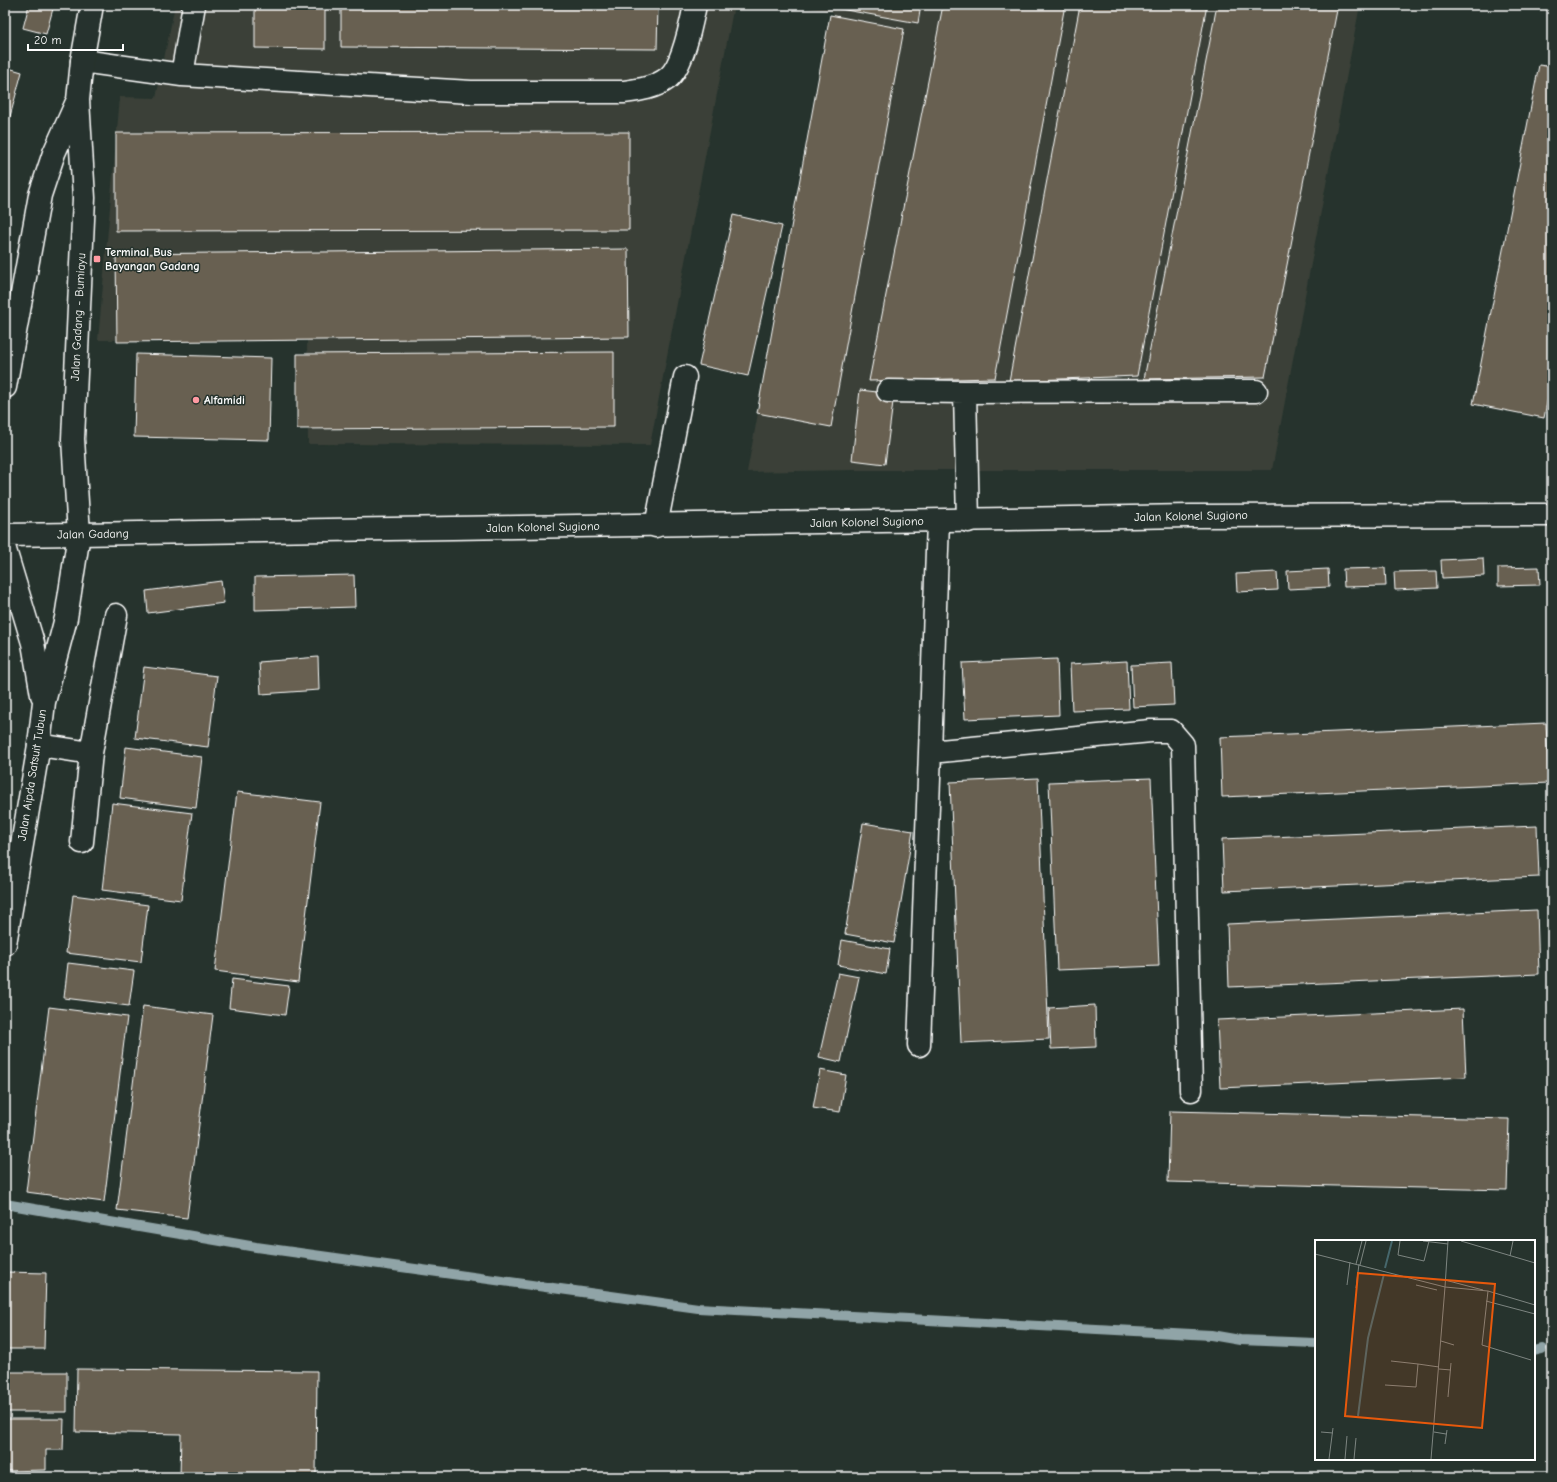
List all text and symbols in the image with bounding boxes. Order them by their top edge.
scale bar [28,26,123,52]
text: 20 m [34,33,62,47]
place label: Terminal Bus Bayangan Gadang [105,245,200,273]
street label: Jalan Gadang - Bumiayu [68,253,88,381]
marker: Terminal Bus Bayangan Gadang [92,254,102,264]
place label: Alfamidi [204,393,245,407]
marker: Alfamidi [191,395,201,405]
street label: Jalan Kolonel Sugiono [1134,508,1248,524]
street label: Jalan Kolonel Sugiono [810,514,924,530]
street label: Jalan Kolonel Sugiono [486,519,600,535]
street label: Jalan Gadang [57,526,129,542]
street label: Jalan Aipda Satsuit Tubun [15,708,49,842]
inset map [1315,1240,1535,1460]

